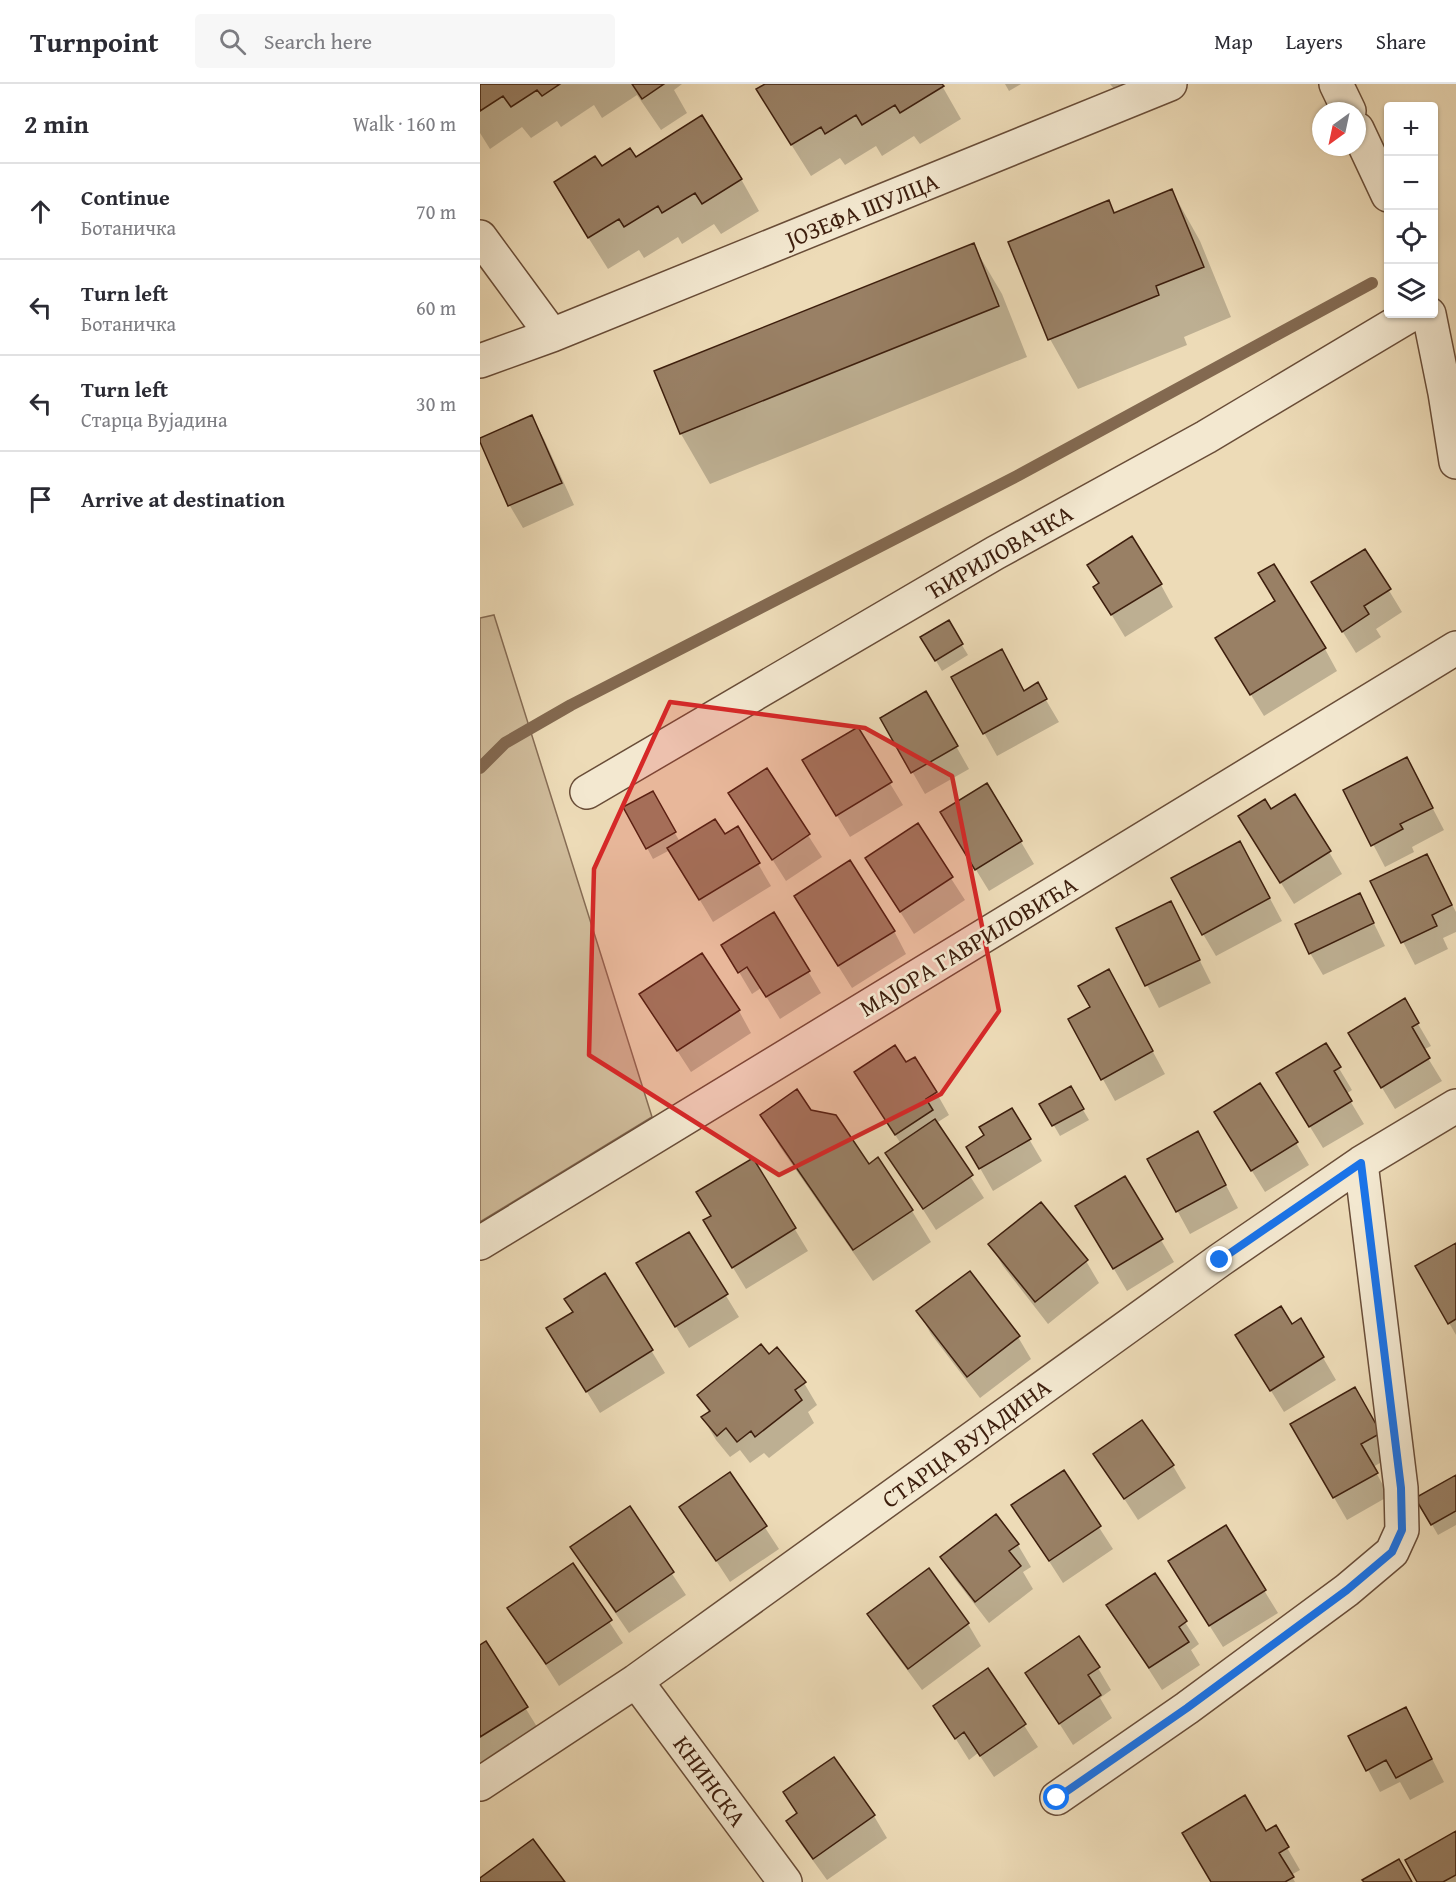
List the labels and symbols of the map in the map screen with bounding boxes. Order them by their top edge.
north arrow [1312,102,1366,156]
street label: ЈОЗЕФА ШУЛЦА [778,163,944,258]
street label: ЋИРИЛОВАЧКА [919,495,1079,608]
street label: МАЈОРА ГАВРИЛОВИЋА [852,867,1084,1025]
route end [1206,1246,1232,1272]
street label: СТАРЦА ВУЈАДИНА [874,1369,1058,1516]
street label: КНИНСКА [665,1728,755,1834]
route start [1043,1784,1069,1810]

